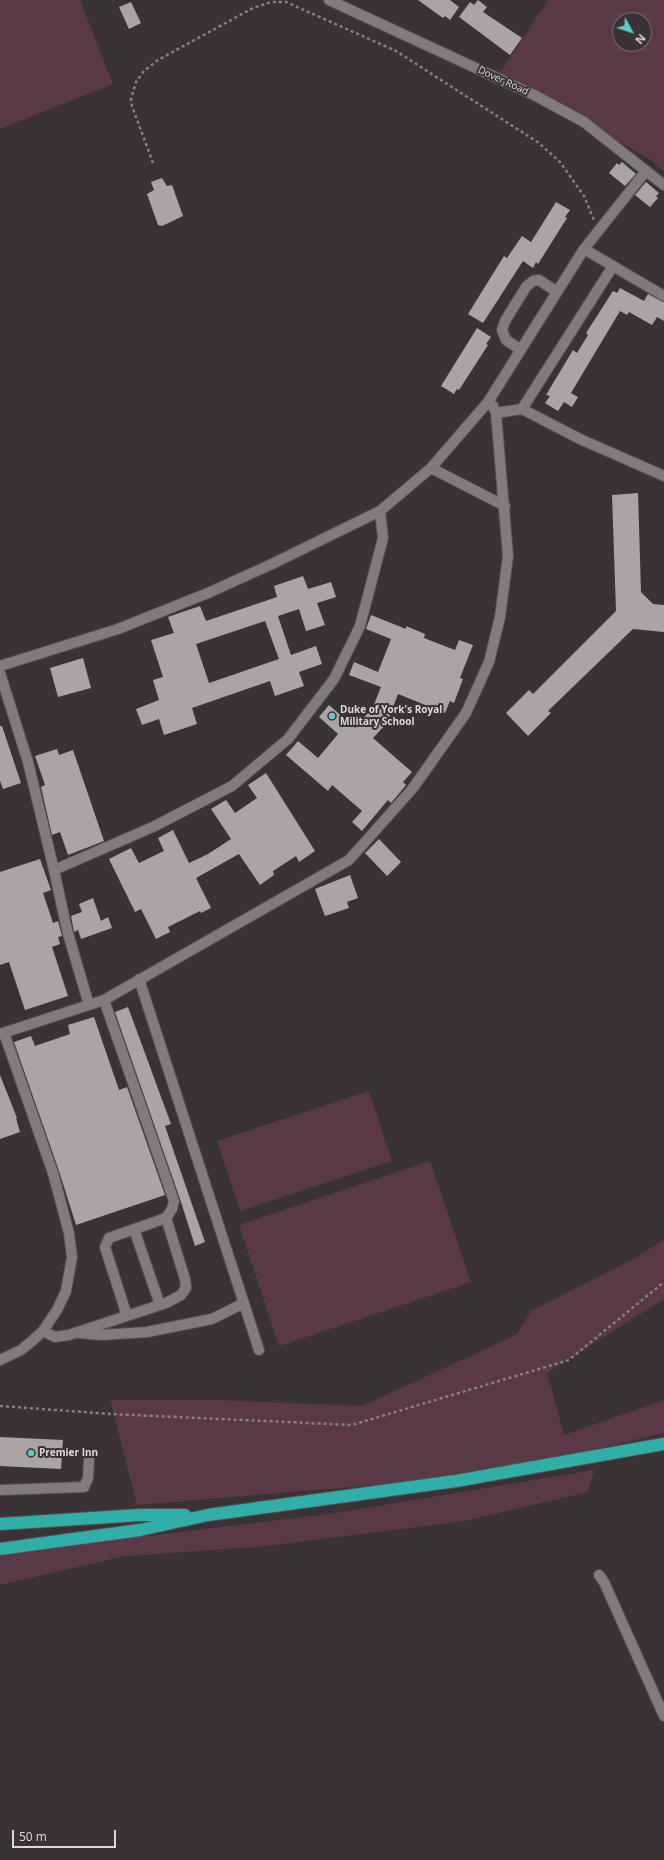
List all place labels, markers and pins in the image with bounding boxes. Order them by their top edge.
place label: Duke of York's Royal Military School [340,704,442,728]
marker: Duke of York's Royal Military School [327,711,337,721]
place label: Premier Inn [39,1447,98,1459]
marker: Premier Inn [26,1448,36,1458]

